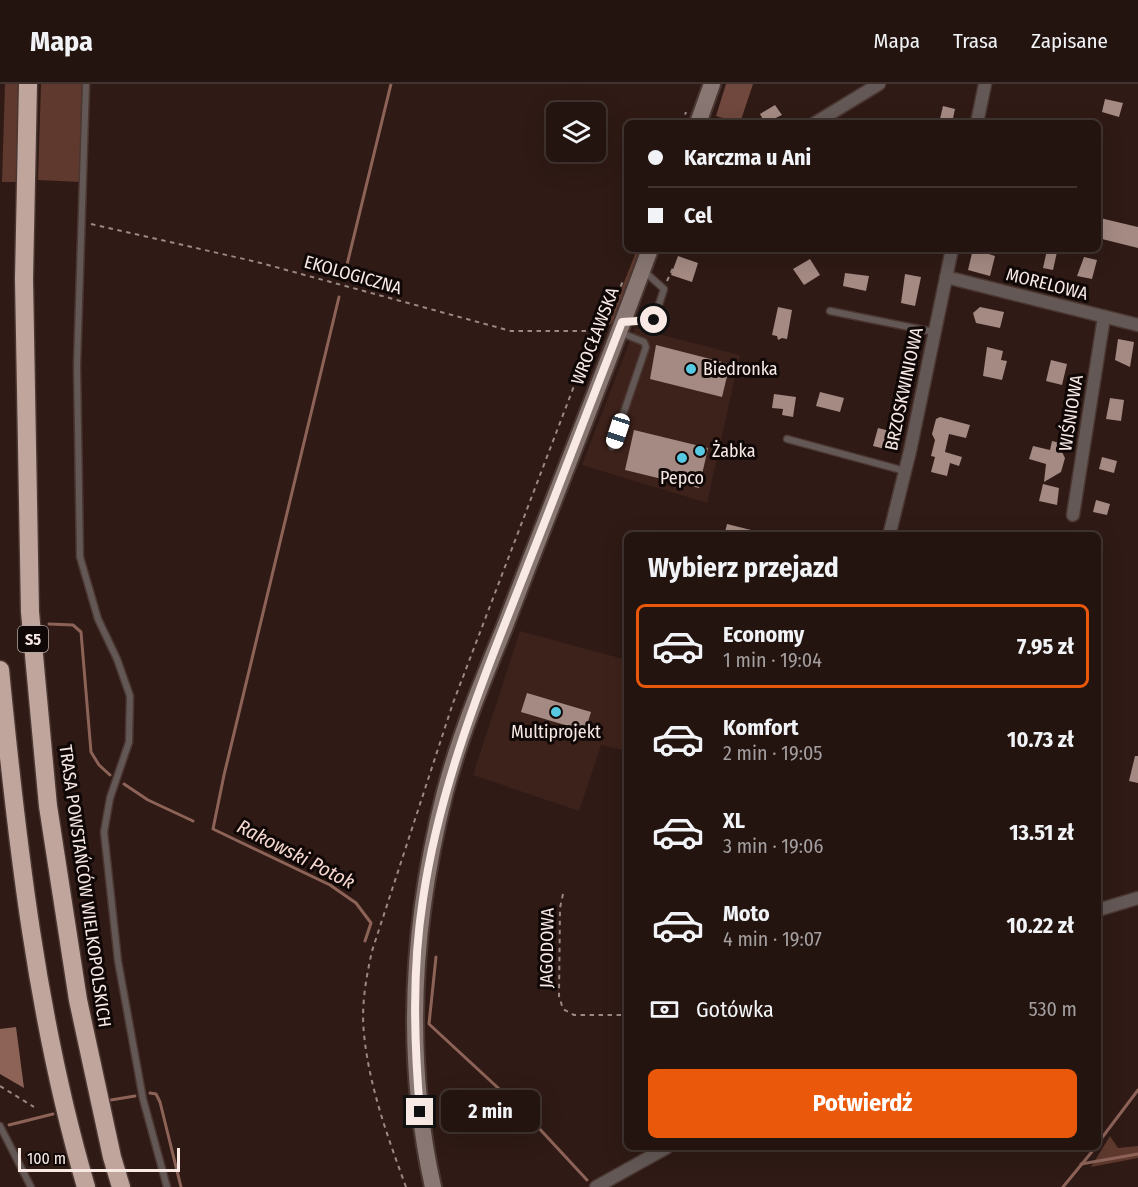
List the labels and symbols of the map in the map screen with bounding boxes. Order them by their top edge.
street label: EKOLOGICZNA [302,251,405,300]
street label: MORELOWA [1004,263,1091,305]
street label: WROCŁAWSKA [566,284,624,388]
route start [640,306,667,333]
street label: BRZOSKWINIOWA [880,325,928,453]
place label: Biedronka [703,358,778,380]
marker: Biedronka [684,362,698,376]
street label: WIŚNIOWA [1053,373,1088,453]
car [604,411,632,451]
place label: Żabka [712,440,756,462]
marker: Żabka [693,444,707,458]
marker: Pepco [675,451,689,465]
place label: Pepco [660,467,704,489]
road number: S5 [18,626,48,652]
marker: Multiprojekt [549,705,563,719]
place label: Multiprojekt [511,721,601,743]
street label: TRASA POWSTAŃCÓW WIELKOPOLSKICH [54,743,117,1029]
water label: Rakowski Potok [233,814,359,894]
street label: JAGODOWA [535,907,559,988]
callout: 2 min [441,1091,540,1133]
route end [406,1098,433,1125]
scale bar [18,1145,180,1172]

